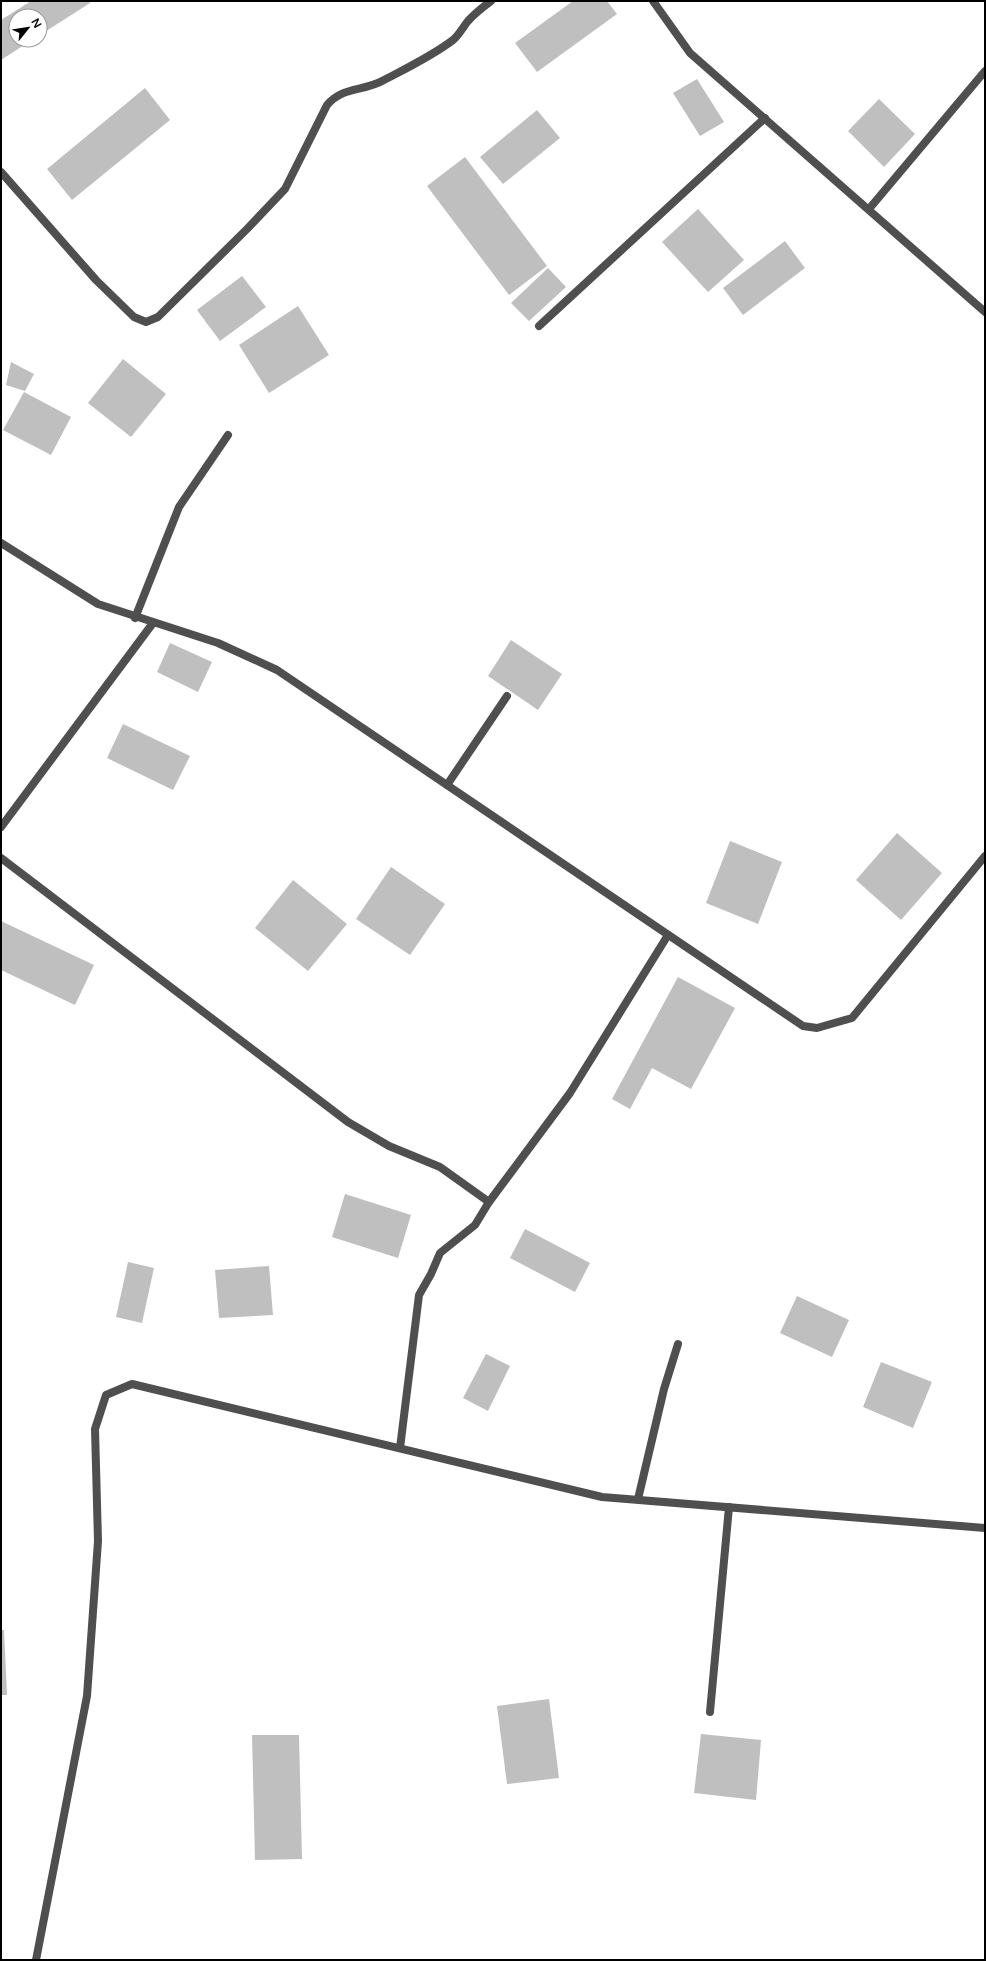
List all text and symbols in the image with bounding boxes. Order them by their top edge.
north arrow [8,8,48,48]
text: N [28,16,44,30]

